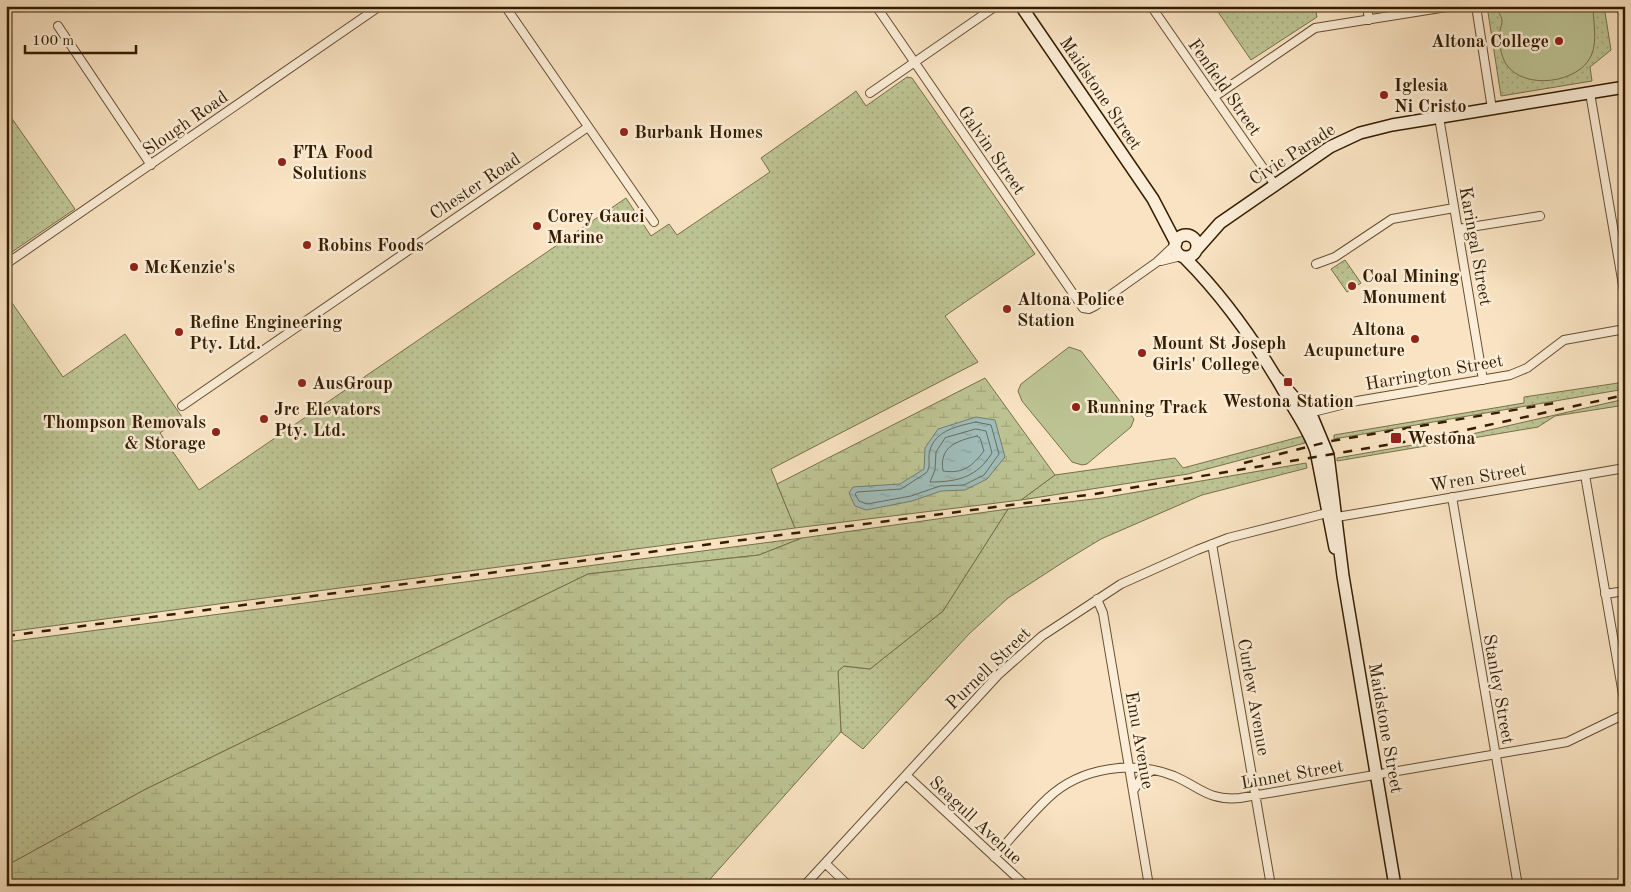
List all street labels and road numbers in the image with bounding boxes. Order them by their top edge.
street label: Maidstone Street [1056,34,1145,153]
street label: Fenfield Street [1184,36,1264,139]
street label: Slough Road [140,88,231,160]
street label: Galvin Street [954,103,1028,198]
street label: Civic Parade [1246,120,1339,189]
street label: Chester Road [427,150,524,224]
street label: Karingal Street [1456,185,1494,307]
street label: Harrington Street [1364,352,1505,394]
street label: Wren Street [1429,461,1528,495]
street label: Purnell Street [943,624,1034,713]
street label: Stanley Street [1479,633,1517,746]
street label: Curlew Avenue [1234,637,1272,757]
street label: Maidstone Street [1365,662,1405,795]
street label: Emu Avenue [1122,690,1156,790]
street label: Linnet Street [1240,757,1345,793]
street label: Seagull Avenue [925,773,1025,868]

